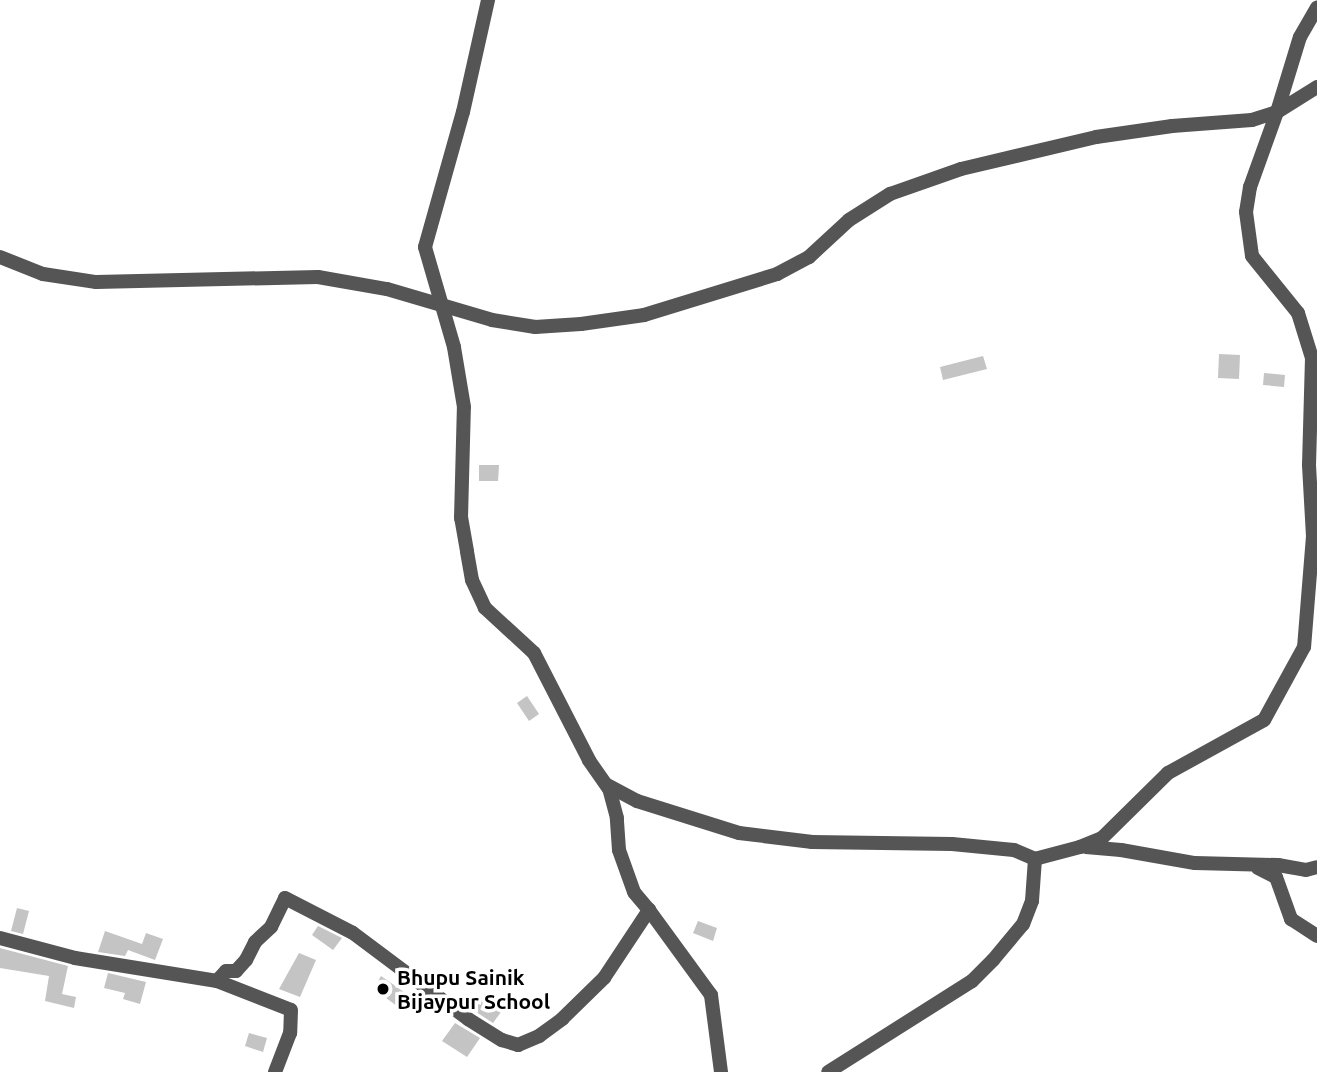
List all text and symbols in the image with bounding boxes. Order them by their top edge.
place label: Bhupu Sainik Bijaypur School [397,964,550,1014]
marker: Bhupu Sainik Bijaypur School [375,981,391,997]

